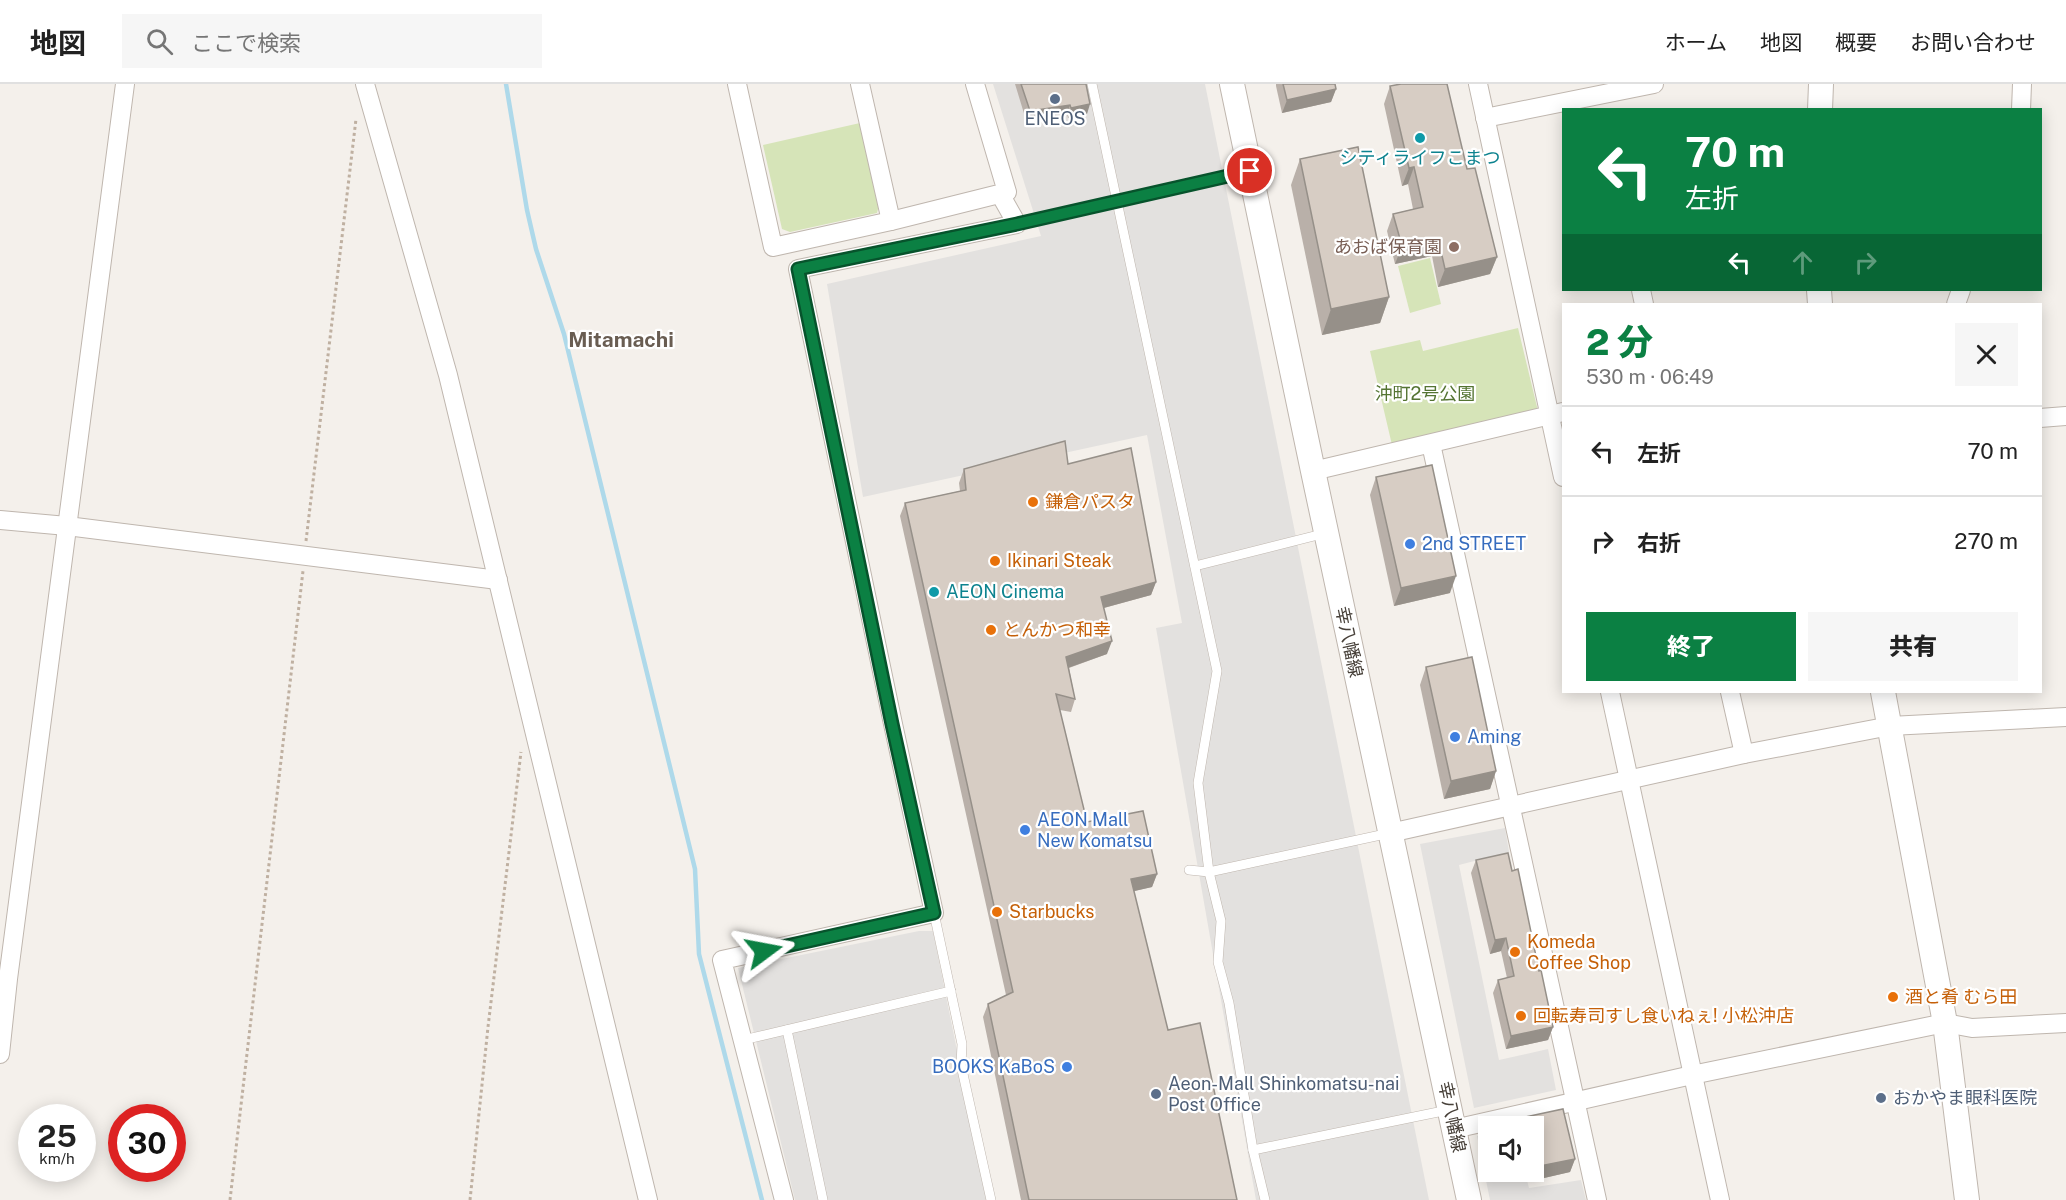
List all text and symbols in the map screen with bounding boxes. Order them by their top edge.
search box [122,14,542,68]
icon: search [143,25,176,58]
text: 地図 [30,26,86,59]
text: ここで検索 [191,30,301,56]
text: ホーム [1665,30,1727,55]
text: 地図 [1760,30,1802,55]
text: 概要 [1835,30,1877,55]
text: お問い合わせ [1910,30,2036,55]
marker: ENEOS [1048,92,1062,106]
place label: ENEOS [1024,108,1086,129]
text: 70 m [1685,127,1785,176]
marker: シティライフこまつ [1413,131,1427,145]
icon: left [1586,132,1664,210]
pin [1224,145,1275,196]
place label: シティライフこまつ [1340,147,1500,168]
icon: arrive [1233,154,1266,187]
text: 左折 [1685,182,1739,214]
place label: あおば保育園 [1334,236,1442,257]
marker: あおば保育園 [1447,240,1461,254]
icon: left [1723,246,1756,279]
icon: ahead [1786,246,1819,279]
icon: right [1849,246,1882,279]
text: 2 分 [1586,321,1653,363]
button: close [1955,323,2018,386]
district label: Mitamachi [568,327,674,352]
text: 530 m · 06:49 [1586,365,1714,389]
park label: 沖町2号公園 [1375,383,1475,404]
icon: left [1586,435,1619,468]
text: 70 m [1967,438,2018,464]
text: 左折 [1637,440,1681,466]
place label: 鎌倉パスタ [1045,491,1135,512]
marker: 鎌倉パスタ [1026,495,1040,509]
icon: right [1586,525,1619,558]
text: 270 m [1954,528,2018,554]
text: 右折 [1637,530,1681,556]
place label: 2nd STREET [1422,533,1527,554]
marker: 2nd STREET [1403,537,1417,551]
place label: Ikinari Steak [1007,550,1112,571]
marker: Ikinari Steak [988,554,1002,568]
place label: AEON Cinema [946,581,1064,602]
marker: AEON Cinema [927,585,941,599]
street label: 幸八幡線 [1332,604,1367,679]
button: 終了 [1586,612,1796,681]
button: 共有 [1808,612,2018,681]
place label: とんかつ和幸 [1003,619,1111,640]
marker: とんかつ和幸 [984,623,998,637]
place label: Aming [1467,726,1522,747]
marker: Aming [1448,730,1462,744]
place label: AEON Mall New Komatsu [1037,809,1152,851]
marker: AEON Mall New Komatsu [1018,823,1032,837]
place label: Starbucks [1009,901,1094,922]
marker: Starbucks [990,905,1004,919]
position arrow [732,919,796,983]
place label: Komeda Coffee Shop [1527,931,1631,973]
marker: Komeda Coffee Shop [1508,945,1522,959]
place label: 酒と肴 むら田 [1905,986,2017,1007]
marker: 酒と肴 むら田 [1886,990,1900,1004]
place label: 回転寿司すし食いねぇ! 小松沖店 [1533,1005,1794,1026]
marker: 回転寿司すし食いねぇ! 小松沖店 [1514,1009,1528,1023]
place label: BOOKS KaBoS [932,1056,1055,1077]
marker: BOOKS KaBoS [1060,1060,1074,1074]
place label: Aeon-Mall Shinkomatsu-nai Post Office [1168,1073,1399,1115]
street label: 幸八幡線 [1435,1079,1470,1154]
marker: Aeon-Mall Shinkomatsu-nai Post Office [1149,1087,1163,1101]
place label: おかやま眼科医院 [1893,1087,2037,1108]
marker: おかやま眼科医院 [1874,1091,1888,1105]
speed limit sign: 30 [108,1104,186,1182]
map controls [1478,1116,1544,1182]
button: sound [1478,1116,1544,1182]
text: 25 [37,1118,77,1154]
text: km/h [39,1150,75,1167]

